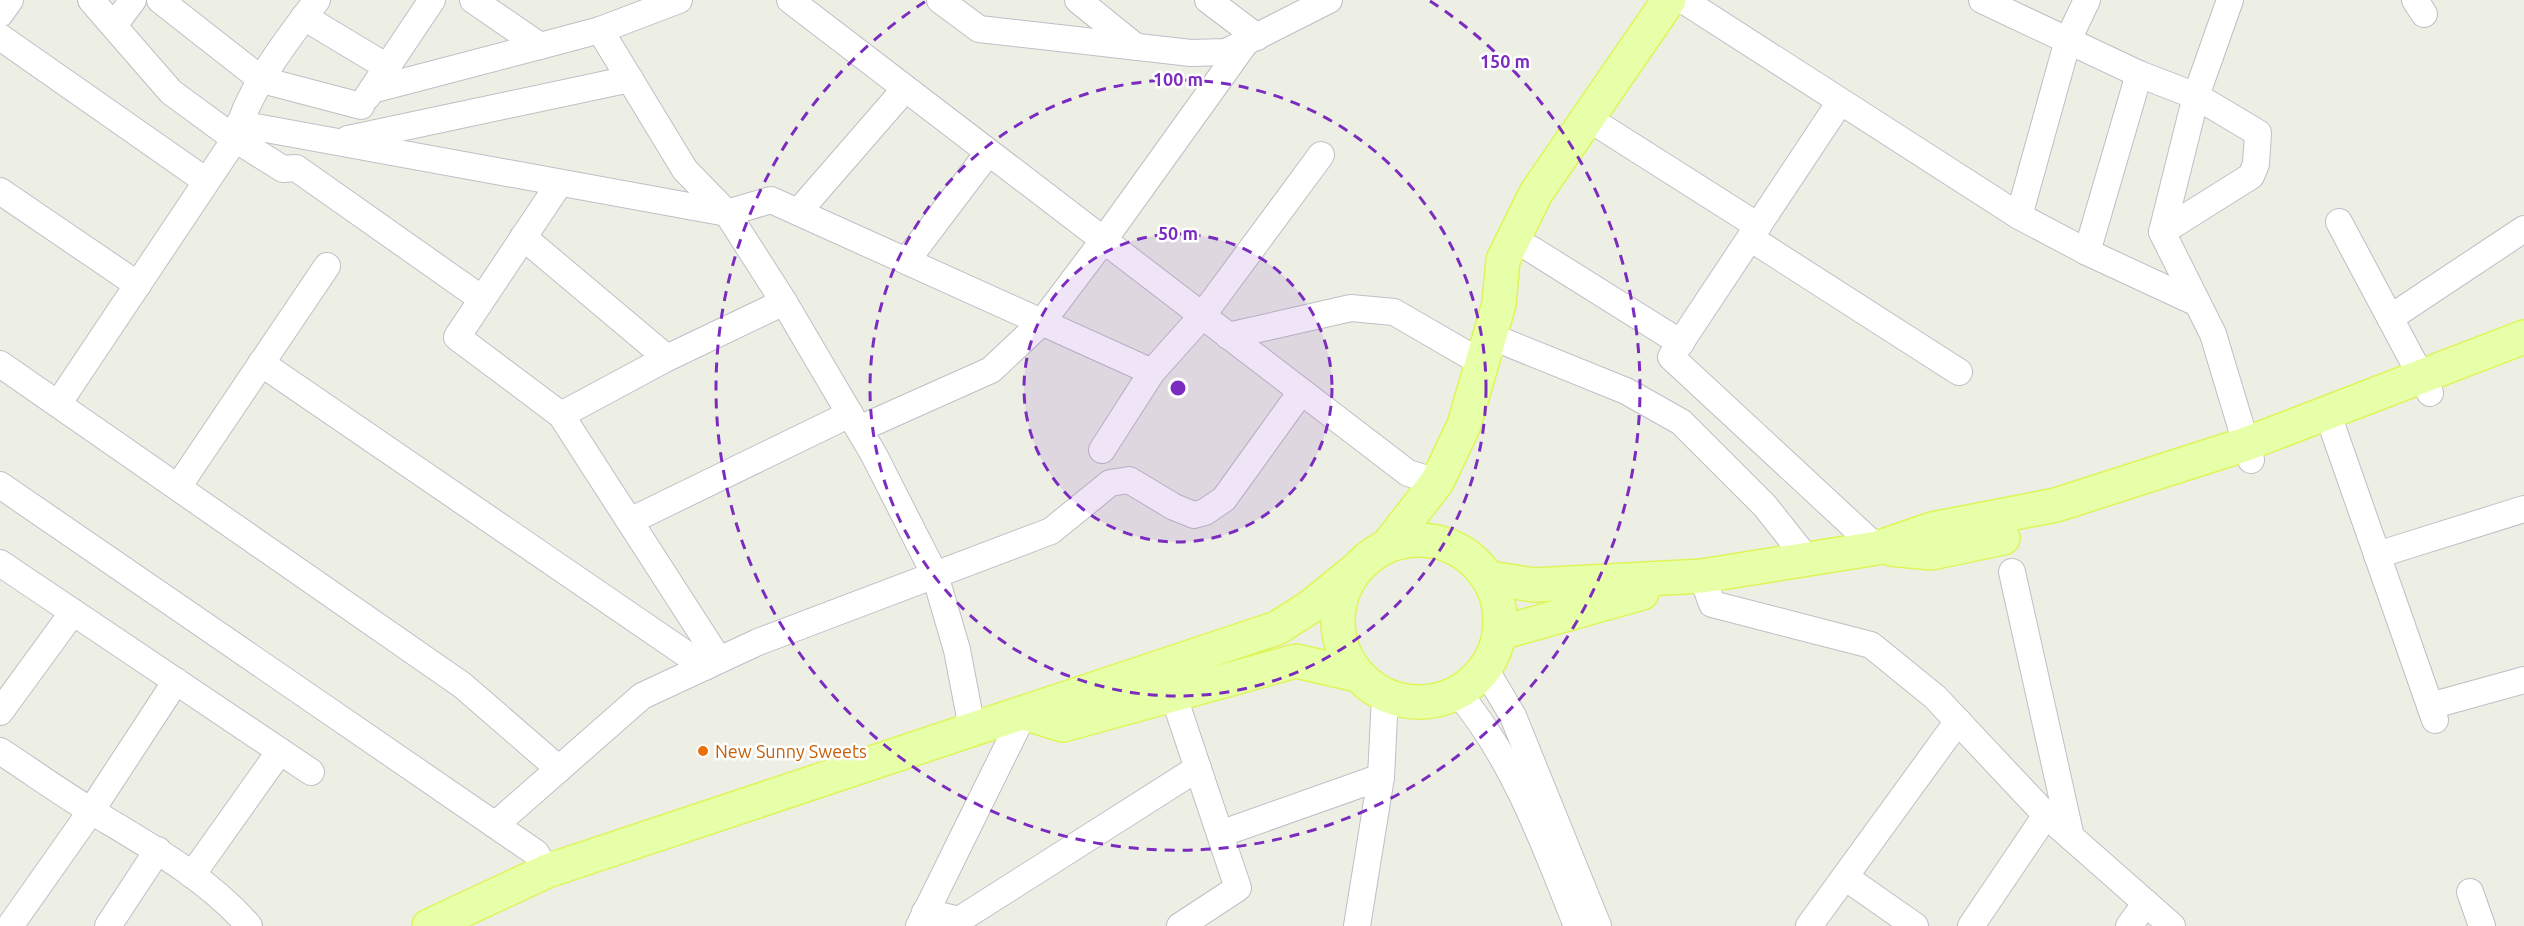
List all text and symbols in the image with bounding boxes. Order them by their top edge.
text: 150 m [1480,51,1530,71]
text: 100 m [1153,69,1203,89]
text: 50 m [1158,223,1198,243]
centre of rings [1168,378,1188,398]
place label: New Sunny Sweets [715,741,867,761]
marker: New Sunny Sweets [696,744,710,758]

